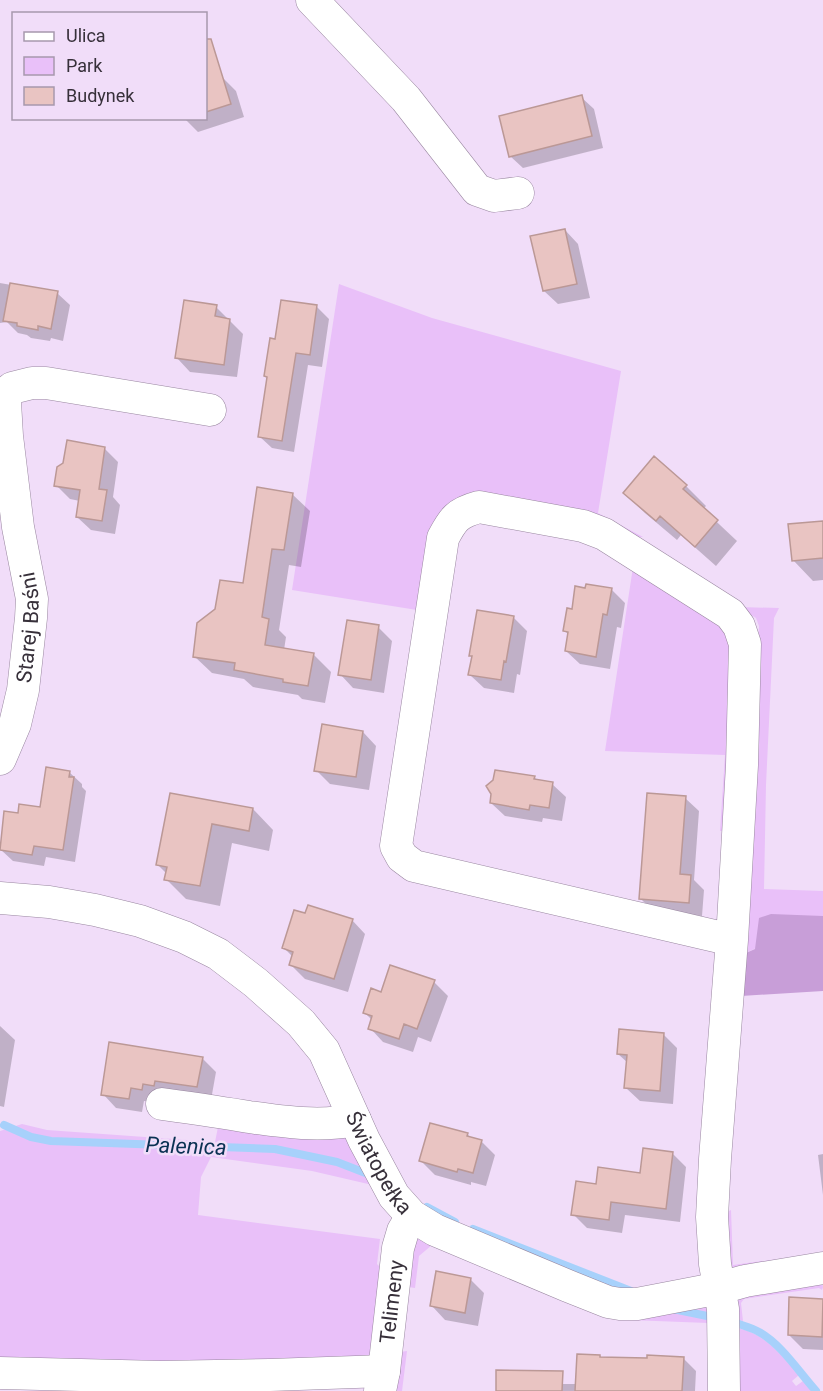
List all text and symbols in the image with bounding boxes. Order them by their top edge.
legend [12,12,207,120]
text: Ulica [66,25,106,46]
text: Park [66,55,103,76]
text: Budynek [66,85,135,106]
street label: Starej Baśni [12,570,44,684]
street label: Światopełka [341,1108,417,1219]
water label: Palenica [145,1132,227,1160]
street label: Telimeny [375,1259,409,1345]

